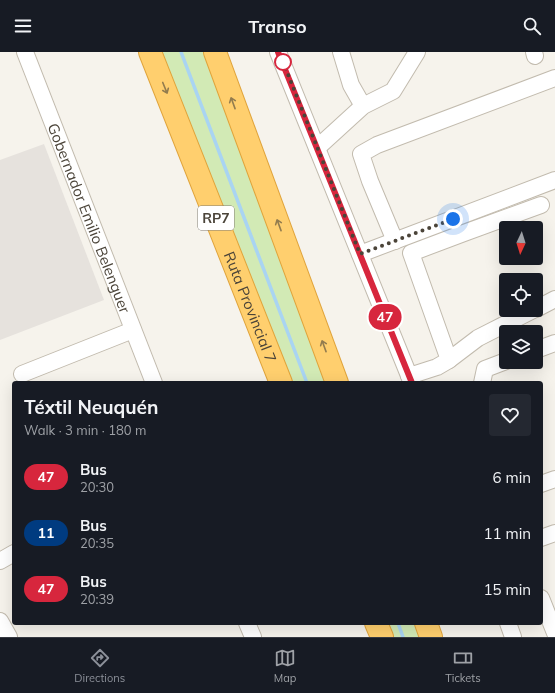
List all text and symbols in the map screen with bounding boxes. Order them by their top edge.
icon: menu [12,15,34,37]
text: Transo [248,15,307,38]
icon: search [521,15,543,37]
unlabelled marker [274,53,292,71]
one-way arrow [161,82,169,94]
one-way arrow [229,97,237,109]
street label: Gobernador Emilio Belenguer [44,120,135,316]
road number: RP7 [198,206,234,230]
your location [443,209,463,229]
one-way arrow [274,219,282,231]
north arrow [499,221,543,265]
map controls [499,221,543,369]
street label: Ruta Provincial 7 [220,249,281,365]
button: locate [499,273,543,317]
line badge: 47 [367,304,403,330]
text: 47 [377,308,393,326]
button: layers [499,325,543,369]
one-way arrow [319,341,327,353]
button: heart [489,394,531,436]
text: Téxtil Neuquén [24,395,158,419]
text: Walk · 3 min · 180 m [24,422,146,438]
text: Bus [80,460,107,479]
text: 47 [38,468,54,486]
text: 6 min [493,468,531,487]
text: 20:30 [80,479,114,495]
text: Bus [80,516,107,535]
text: 11 [38,524,54,542]
text: 11 min [484,524,531,543]
text: 20:35 [80,535,114,551]
text: Bus [80,572,107,591]
text: 47 [38,580,54,598]
text: 15 min [484,580,531,599]
text: 20:39 [80,591,114,607]
tab: Directions [74,647,125,685]
tab: Map [274,647,296,685]
tab: Tickets [445,647,481,685]

